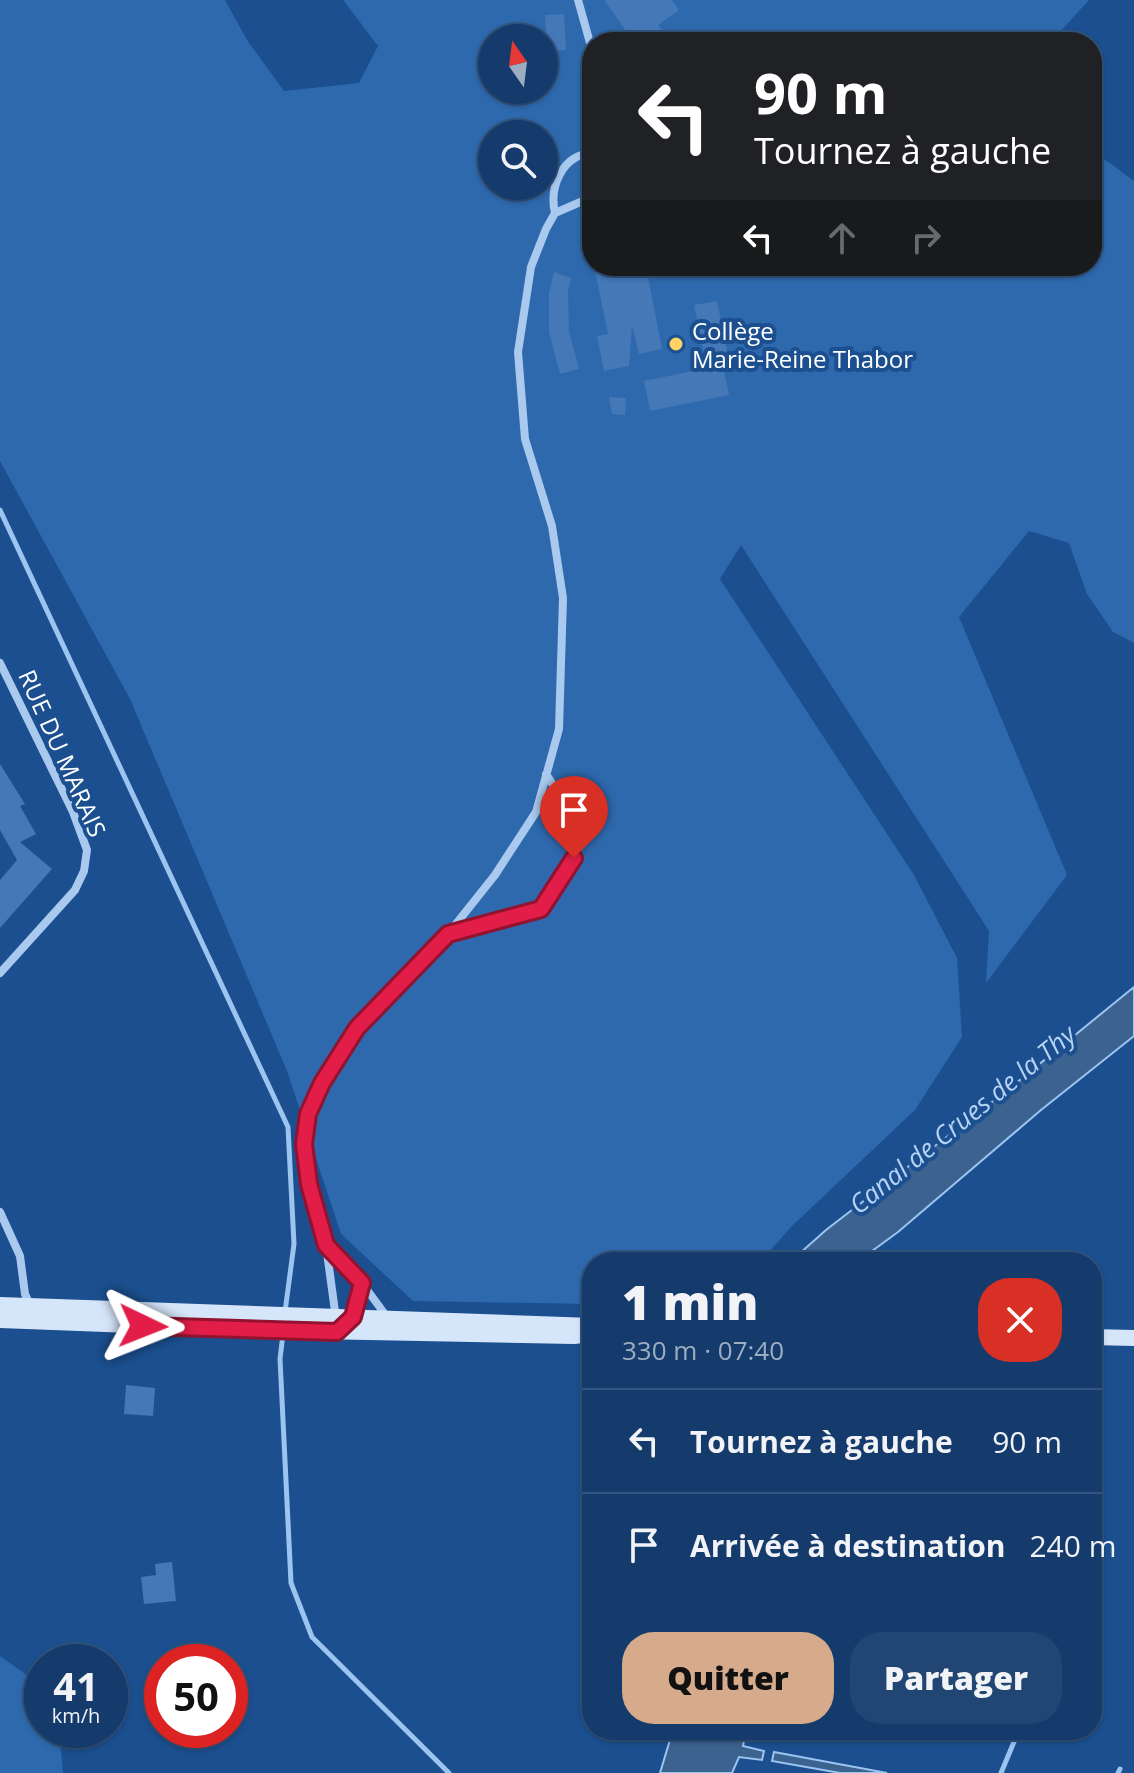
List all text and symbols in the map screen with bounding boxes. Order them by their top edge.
north arrow [478,24,558,104]
map controls [478,24,558,200]
text: 90 m [754,54,888,130]
icon: left [622,64,726,168]
button: search [478,120,558,200]
text: Tournez à gauche [754,126,1051,175]
icon: left [736,216,780,260]
icon: ahead [820,216,864,260]
icon: right [904,216,948,260]
place label: Collège Marie-Reine Thabor [692,314,913,375]
marker: Collège Marie-Reine Thabor [667,335,685,353]
street label: RUE DU MARAIS [11,664,115,842]
pin [540,776,608,858]
icon: arrive [552,788,596,832]
water label: Canal de Crues de la Thy [841,1015,1084,1222]
text: 1 min [622,1269,758,1334]
button: close [978,1278,1062,1362]
position arrow [101,1284,185,1368]
text: 330 m · 07:40 [622,1332,784,1368]
icon: left [622,1419,666,1463]
text: Tournez à gauche [690,1421,953,1462]
text: 90 m [992,1421,1062,1462]
icon: arrive [622,1523,666,1567]
text: Arrivée à destination [690,1525,1005,1566]
text: 240 m [1029,1525,1116,1566]
button: Quitter [622,1632,834,1724]
button: Partager [850,1632,1062,1724]
speed limit sign: 50 [144,1644,248,1748]
text: 41 [53,1658,99,1713]
text: km/h [52,1702,100,1729]

